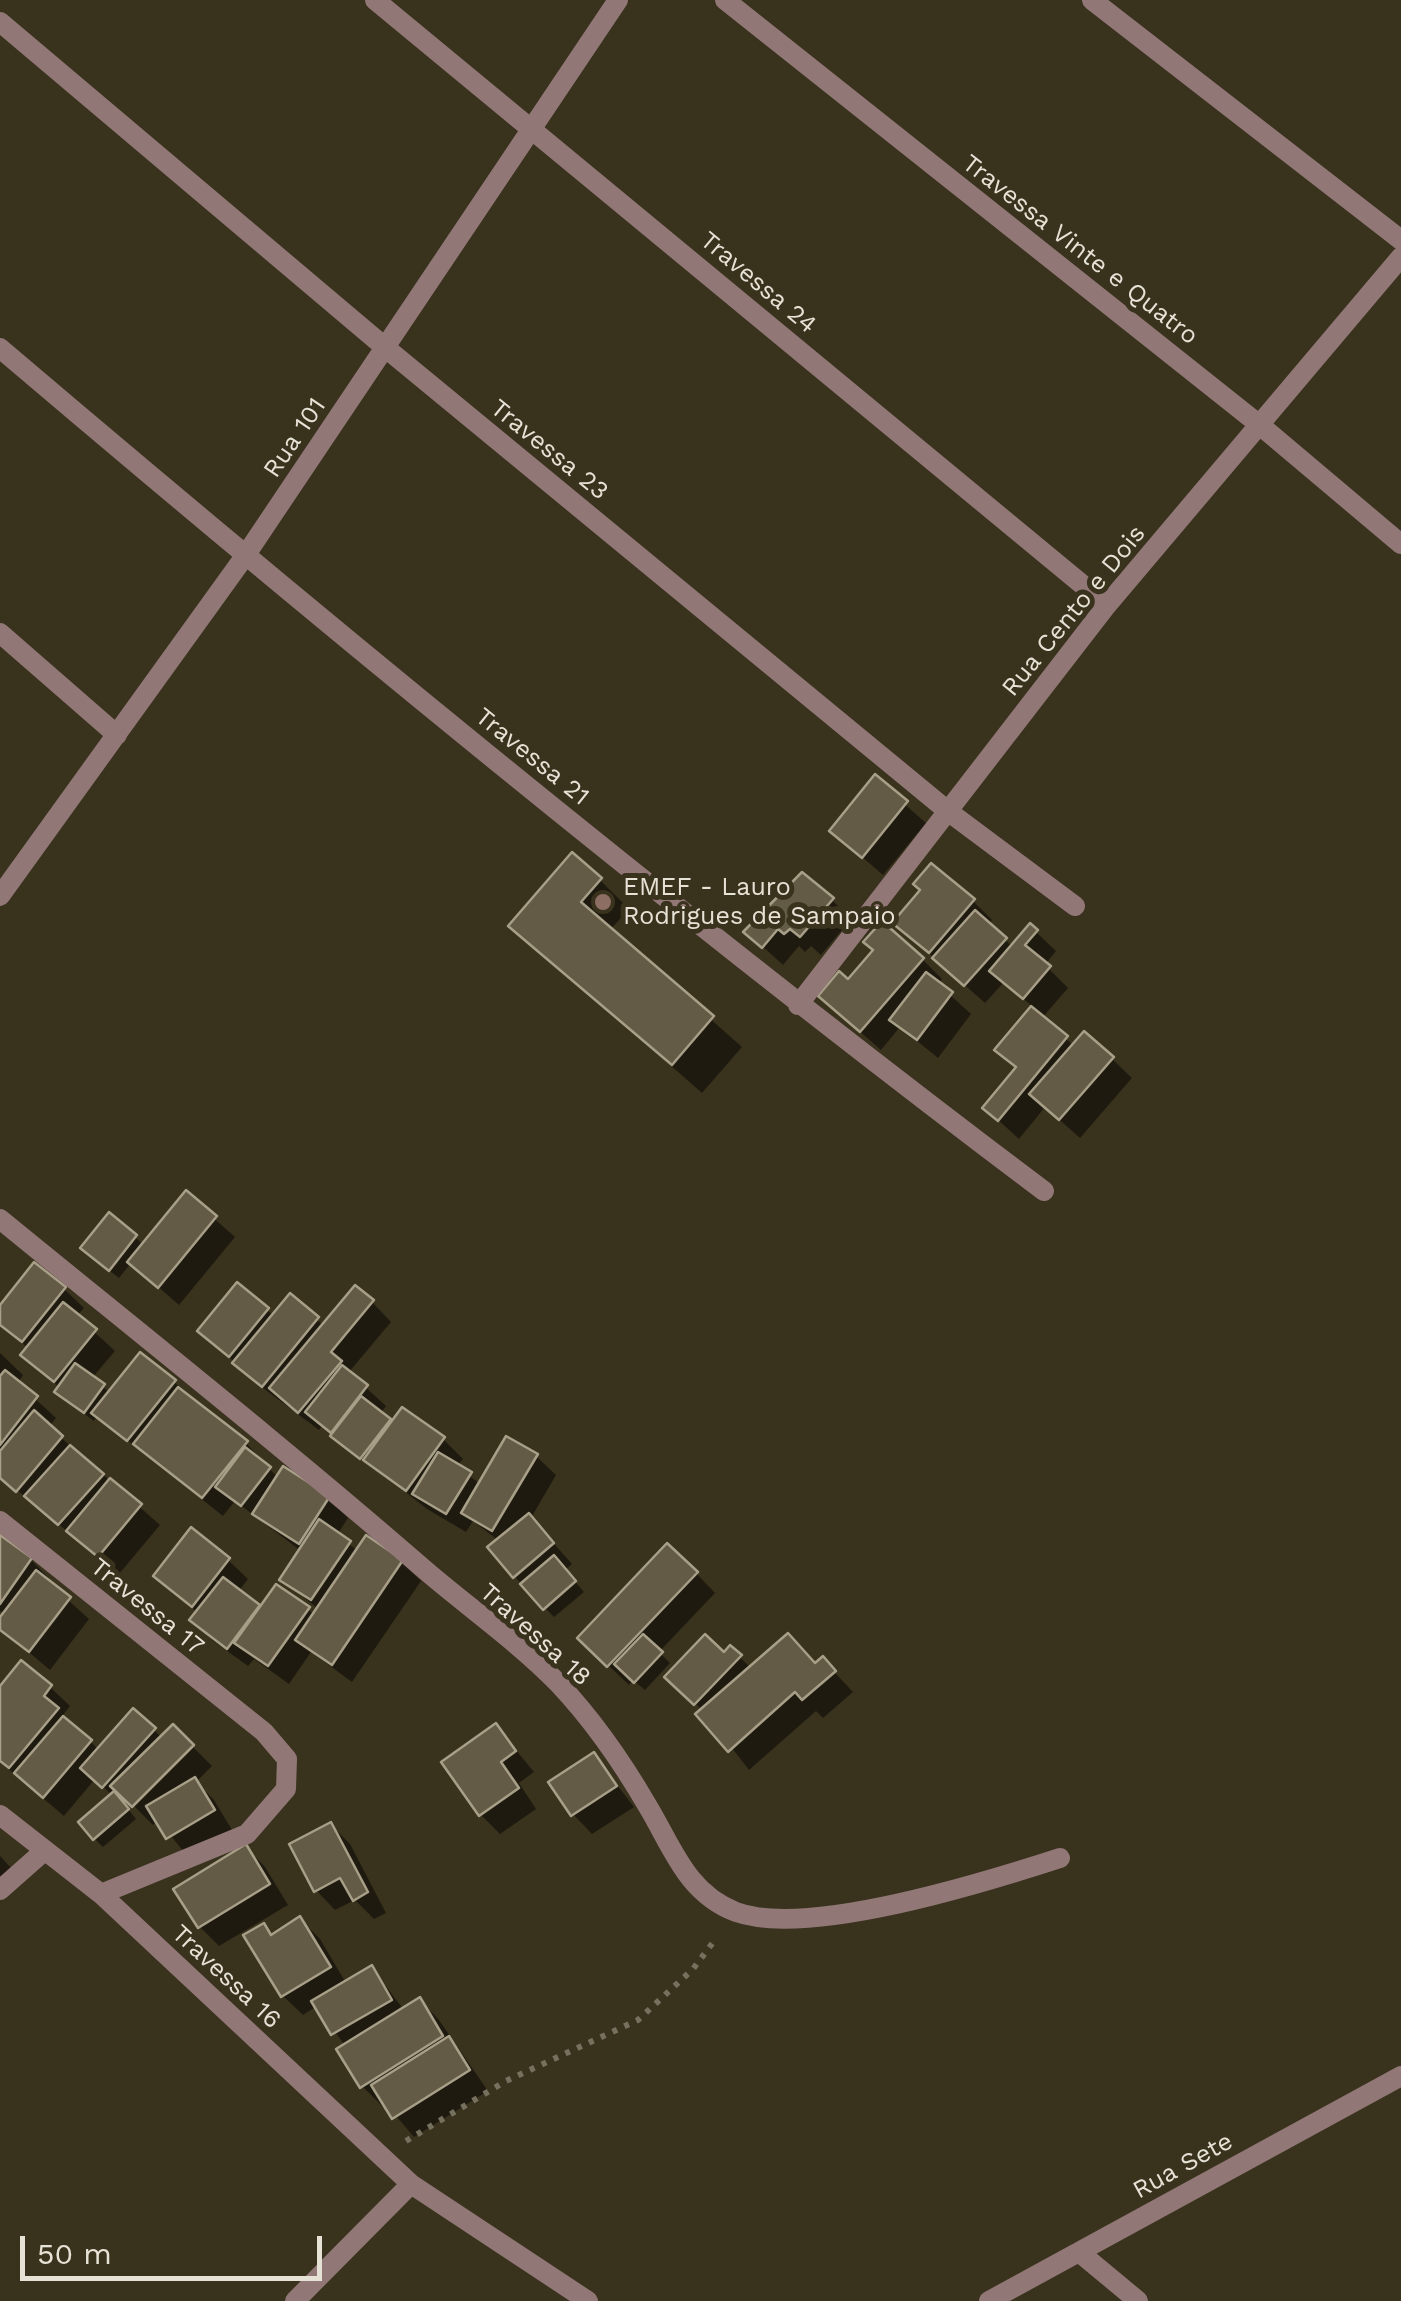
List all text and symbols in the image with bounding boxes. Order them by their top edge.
street label: Travessa Vinte e Quatro [956,149,1204,351]
street label: Travessa 24 [694,226,822,340]
street label: Rua 101 [258,393,332,483]
street label: Travessa 23 [484,393,614,507]
street label: Rua Cento e Dois [996,520,1152,702]
street label: Travessa 21 [469,702,595,812]
place label: EMEF - Lauro Rodrigues de Sampaio [623,873,895,932]
marker: EMEF - Lauro Rodrigues de Sampaio [592,891,614,913]
street label: Travessa 17 [84,1552,210,1662]
street label: Travessa 18 [473,1577,597,1693]
street label: Travessa 16 [165,1919,287,2035]
street label: Rua Sete [1128,2126,1238,2206]
scale bar [25,2216,328,2278]
text: 50 m [37,2236,112,2271]

